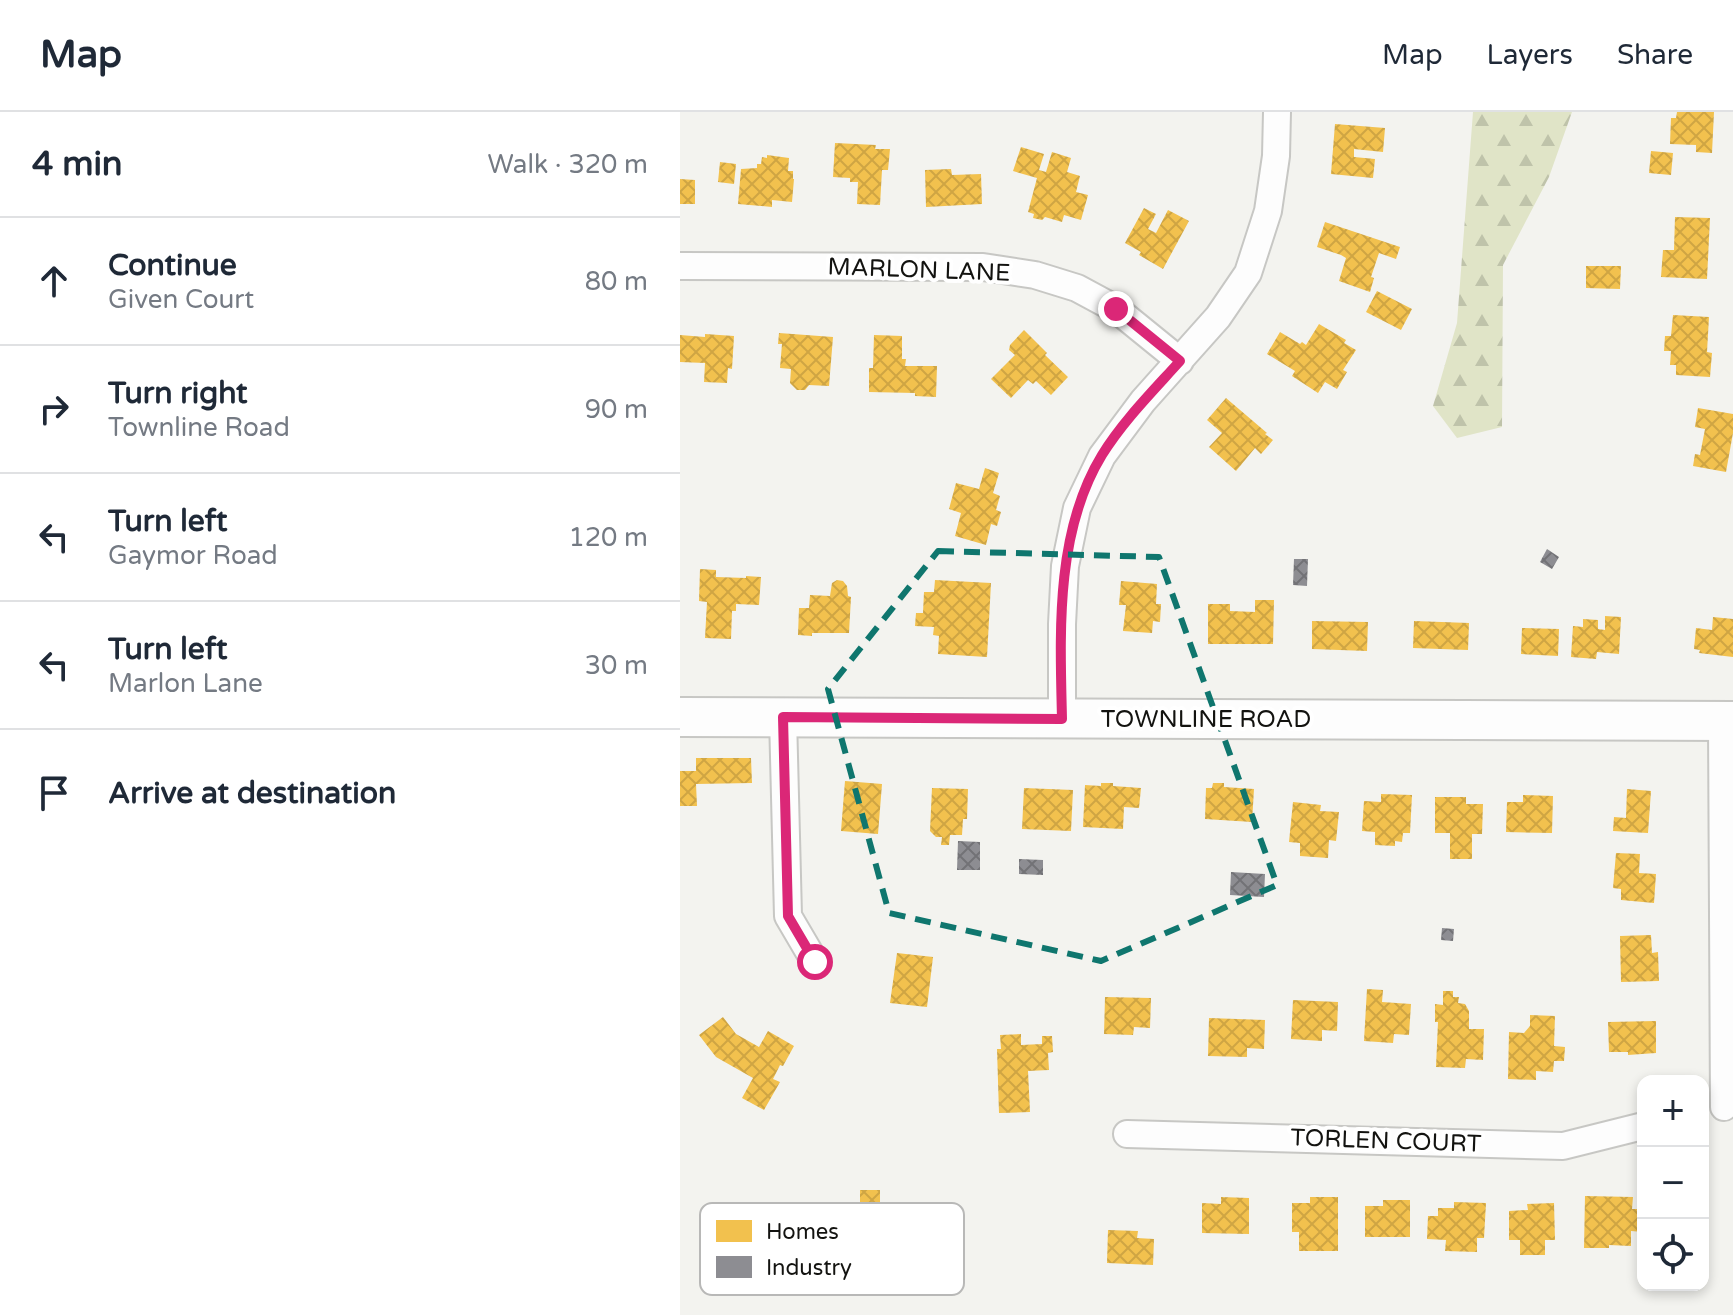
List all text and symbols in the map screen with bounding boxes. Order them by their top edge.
text: Map [40,32,122,78]
text: Map [1382,38,1443,72]
text: Layers [1487,38,1573,72]
text: Share [1617,38,1693,72]
text: 4 min [32,144,123,185]
text: Walk · 320 m [488,149,648,180]
text: Continue [108,247,237,284]
street label: MARLON LANE [827,252,1011,288]
icon: ahead [32,259,76,303]
text: 80 m [585,266,648,297]
text: Given Court [108,284,254,315]
route end [1098,291,1134,327]
text: Turn right [108,375,248,412]
icon: right [32,387,76,431]
text: 90 m [585,394,648,425]
text: Townline Road [108,412,290,443]
text: Turn left [108,503,227,540]
icon: left [32,515,76,559]
text: 120 m [568,522,648,553]
text: Gaymor Road [108,540,278,571]
text: Turn left [108,631,227,668]
icon: left [32,643,76,687]
text: 30 m [585,650,648,681]
text: Marlon Lane [108,668,263,699]
street label: TOWNLINE ROAD [1101,705,1311,734]
icon: arrive [32,771,76,815]
text: Arrive at destination [108,775,396,812]
route start [797,944,833,980]
map controls [1637,1075,1709,1291]
button: + [1637,1075,1709,1147]
street label: TORLEN COURT [1290,1123,1482,1159]
button: − [1637,1147,1709,1219]
legend [700,1203,964,1295]
text: Homes [766,1219,839,1245]
button: locate [1637,1219,1709,1291]
text: Industry [766,1255,852,1281]

